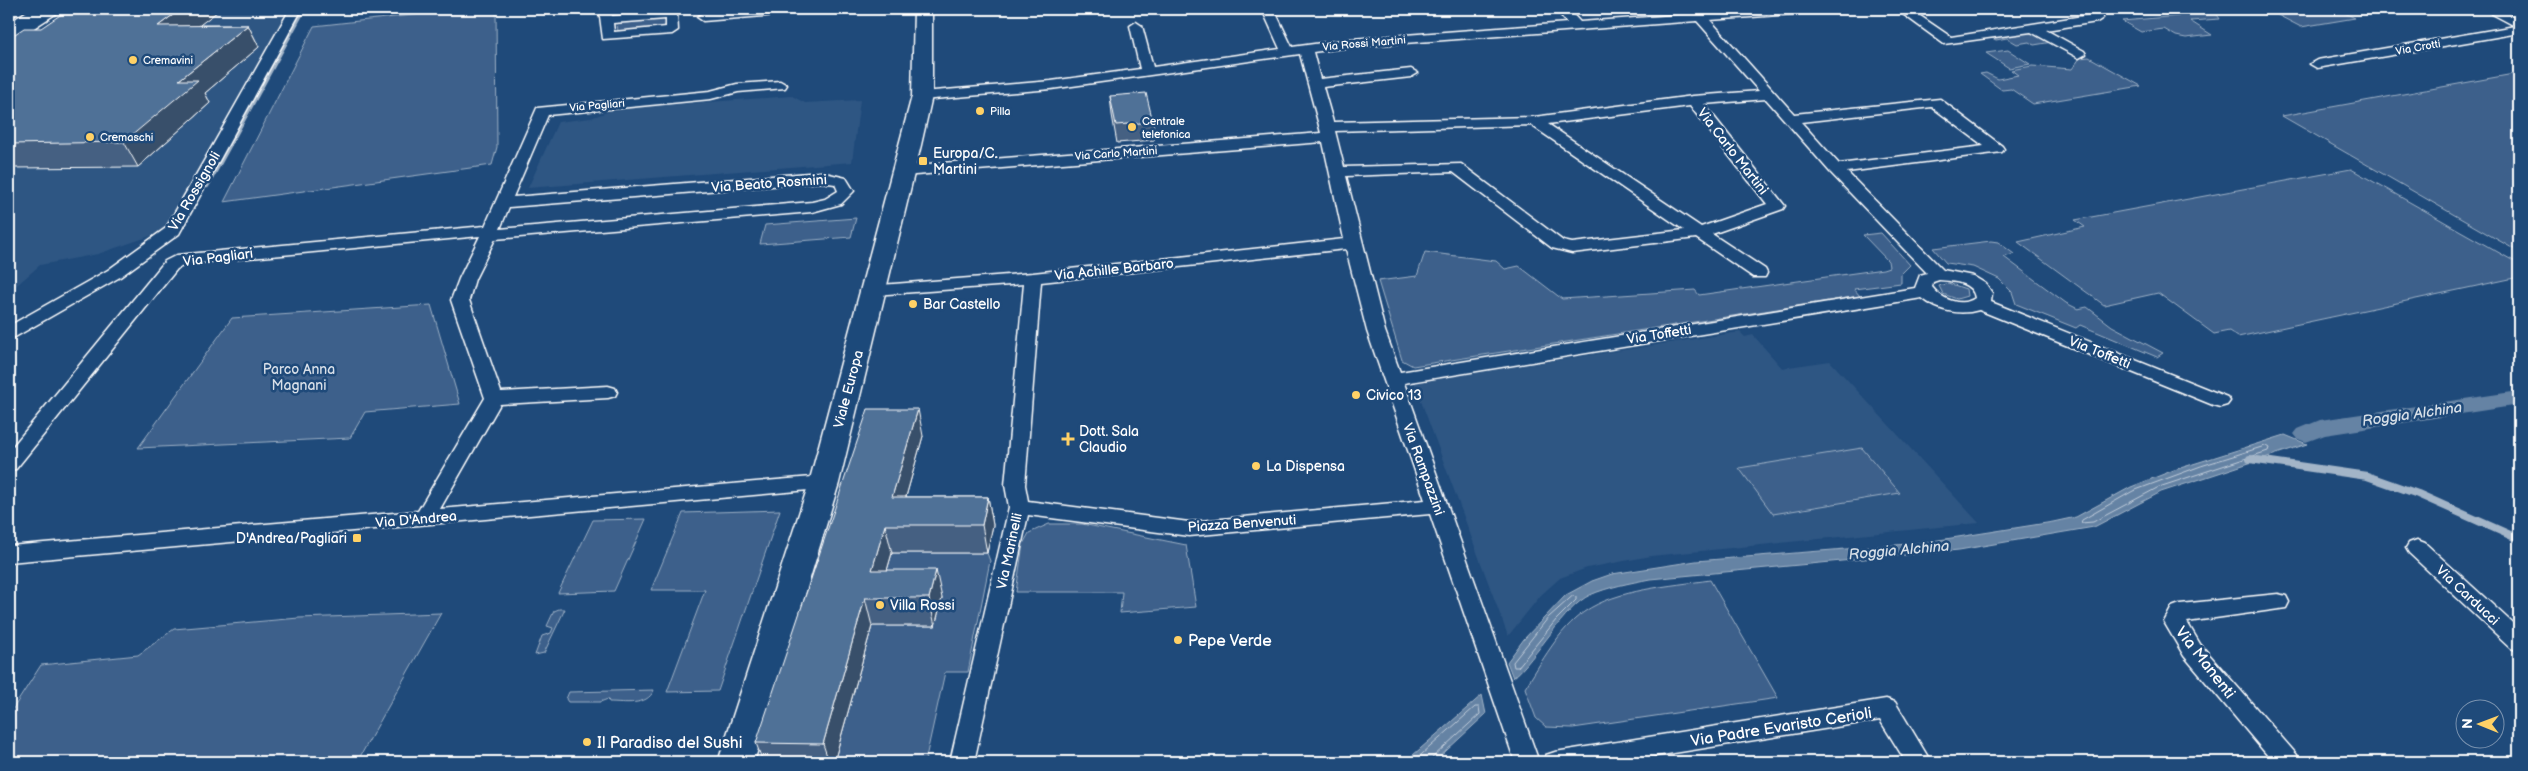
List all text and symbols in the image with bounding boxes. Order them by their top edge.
street label: Via Rossi Martini [1322,33,1406,54]
street label: Via Crotti [2395,37,2442,58]
marker: Cremavini [127,54,139,66]
place label: Cremavini [143,54,193,67]
street label: Via Pagliari [569,97,625,114]
marker: Pilla [974,105,986,117]
place label: Pilla [990,105,1011,118]
street label: Via Carlo Martini [1693,105,1772,198]
place label: Centrale telefonica [1142,115,1191,141]
marker: Centrale telefonica [1126,121,1138,133]
marker: Cremaschi [84,131,96,143]
place label: Cremaschi [100,131,153,144]
street label: Via Carlo Martini [1074,144,1158,163]
place label: Europa/C. Martini [933,145,997,178]
street label: Via Rossignoli [165,148,224,234]
marker: Europa/C. Martini [917,155,929,167]
street label: Via Beato Rosmini [711,171,827,196]
street label: Via Pagliari [182,245,254,270]
street label: Via Achille Barbaro [1054,255,1175,284]
place label: Bar Castello [923,296,1000,313]
marker: Bar Castello [907,298,919,310]
street label: Via Toffetti [1626,321,1693,348]
street label: Via Toffetti [2066,332,2133,373]
street label: Viale Europa [830,348,867,430]
park label: Parco Anna Magnani [263,361,335,394]
place label: Civico 13 [1366,387,1422,404]
marker: Civico 13 [1350,389,1362,401]
water label: Roggia Alchina [2361,398,2463,431]
street label: Via Rampazzini [1399,421,1448,518]
place label: Dott. Sala Claudio [1079,423,1139,456]
marker: Dott. Sala Claudio [1061,432,1075,446]
place label: La Dispensa [1266,458,1345,475]
marker: La Dispensa [1250,460,1262,472]
street label: Via D'Andrea [375,507,458,532]
street label: Via Marinelli [993,511,1026,591]
street label: Piazza Benvenuti [1187,511,1297,536]
place label: D'Andrea/Pagliari [236,530,347,547]
marker: D'Andrea/Pagliari [351,532,363,544]
water label: Roggia Alchina [1848,537,1950,564]
street label: Via Carducci [2433,562,2503,629]
place label: Villa Rossi [890,597,955,614]
marker: Villa Rossi [874,599,886,611]
street label: Via Manenti [2171,623,2239,703]
place label: Pepe Verde [1188,632,1272,651]
marker: Pepe Verde [1172,634,1184,646]
north arrow [2456,698,2506,748]
street label: Via Padre Evaristo Cerioli [1689,704,1873,751]
text: N [2459,718,2476,729]
place label: Il Paradiso del Sushi [597,734,742,753]
marker: Il Paradiso del Sushi [581,736,593,748]

